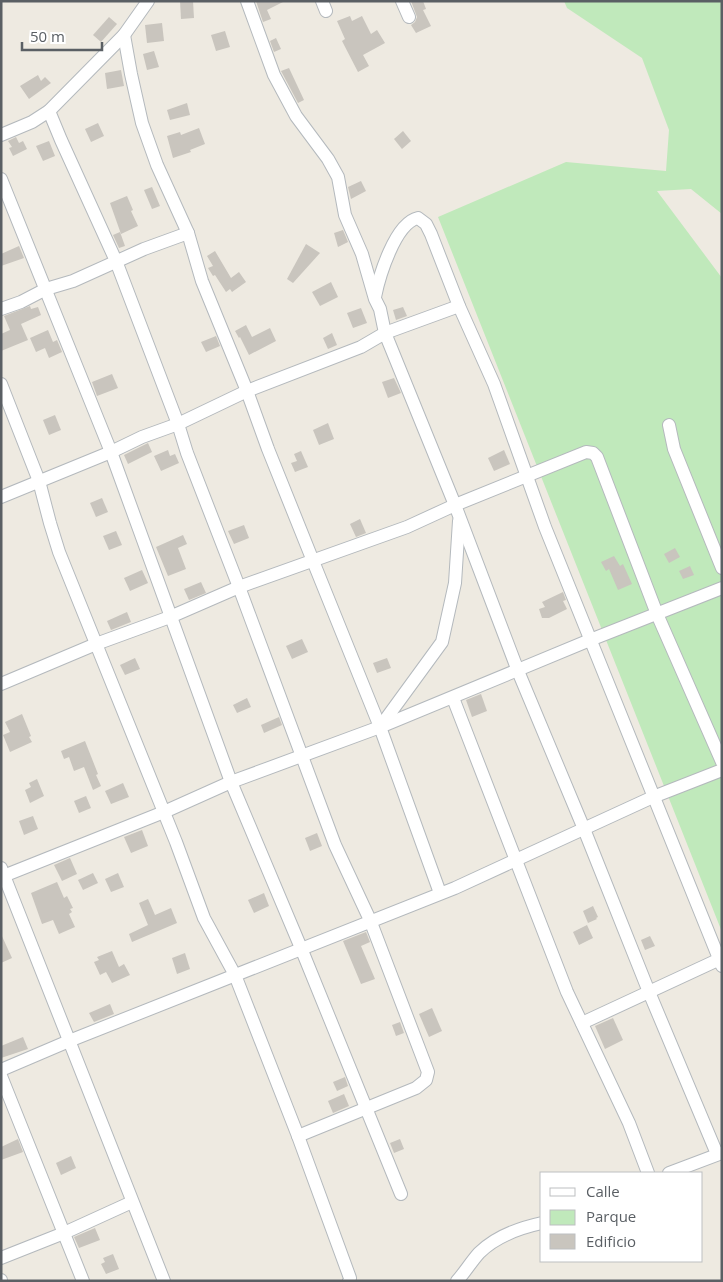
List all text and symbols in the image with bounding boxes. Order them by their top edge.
scale bar [22,20,102,52]
text: 50 m [30,26,65,46]
legend [540,1172,703,1262]
text: Calle [586,1181,620,1201]
text: Parque [586,1206,636,1226]
text: Edificio [586,1231,636,1251]

